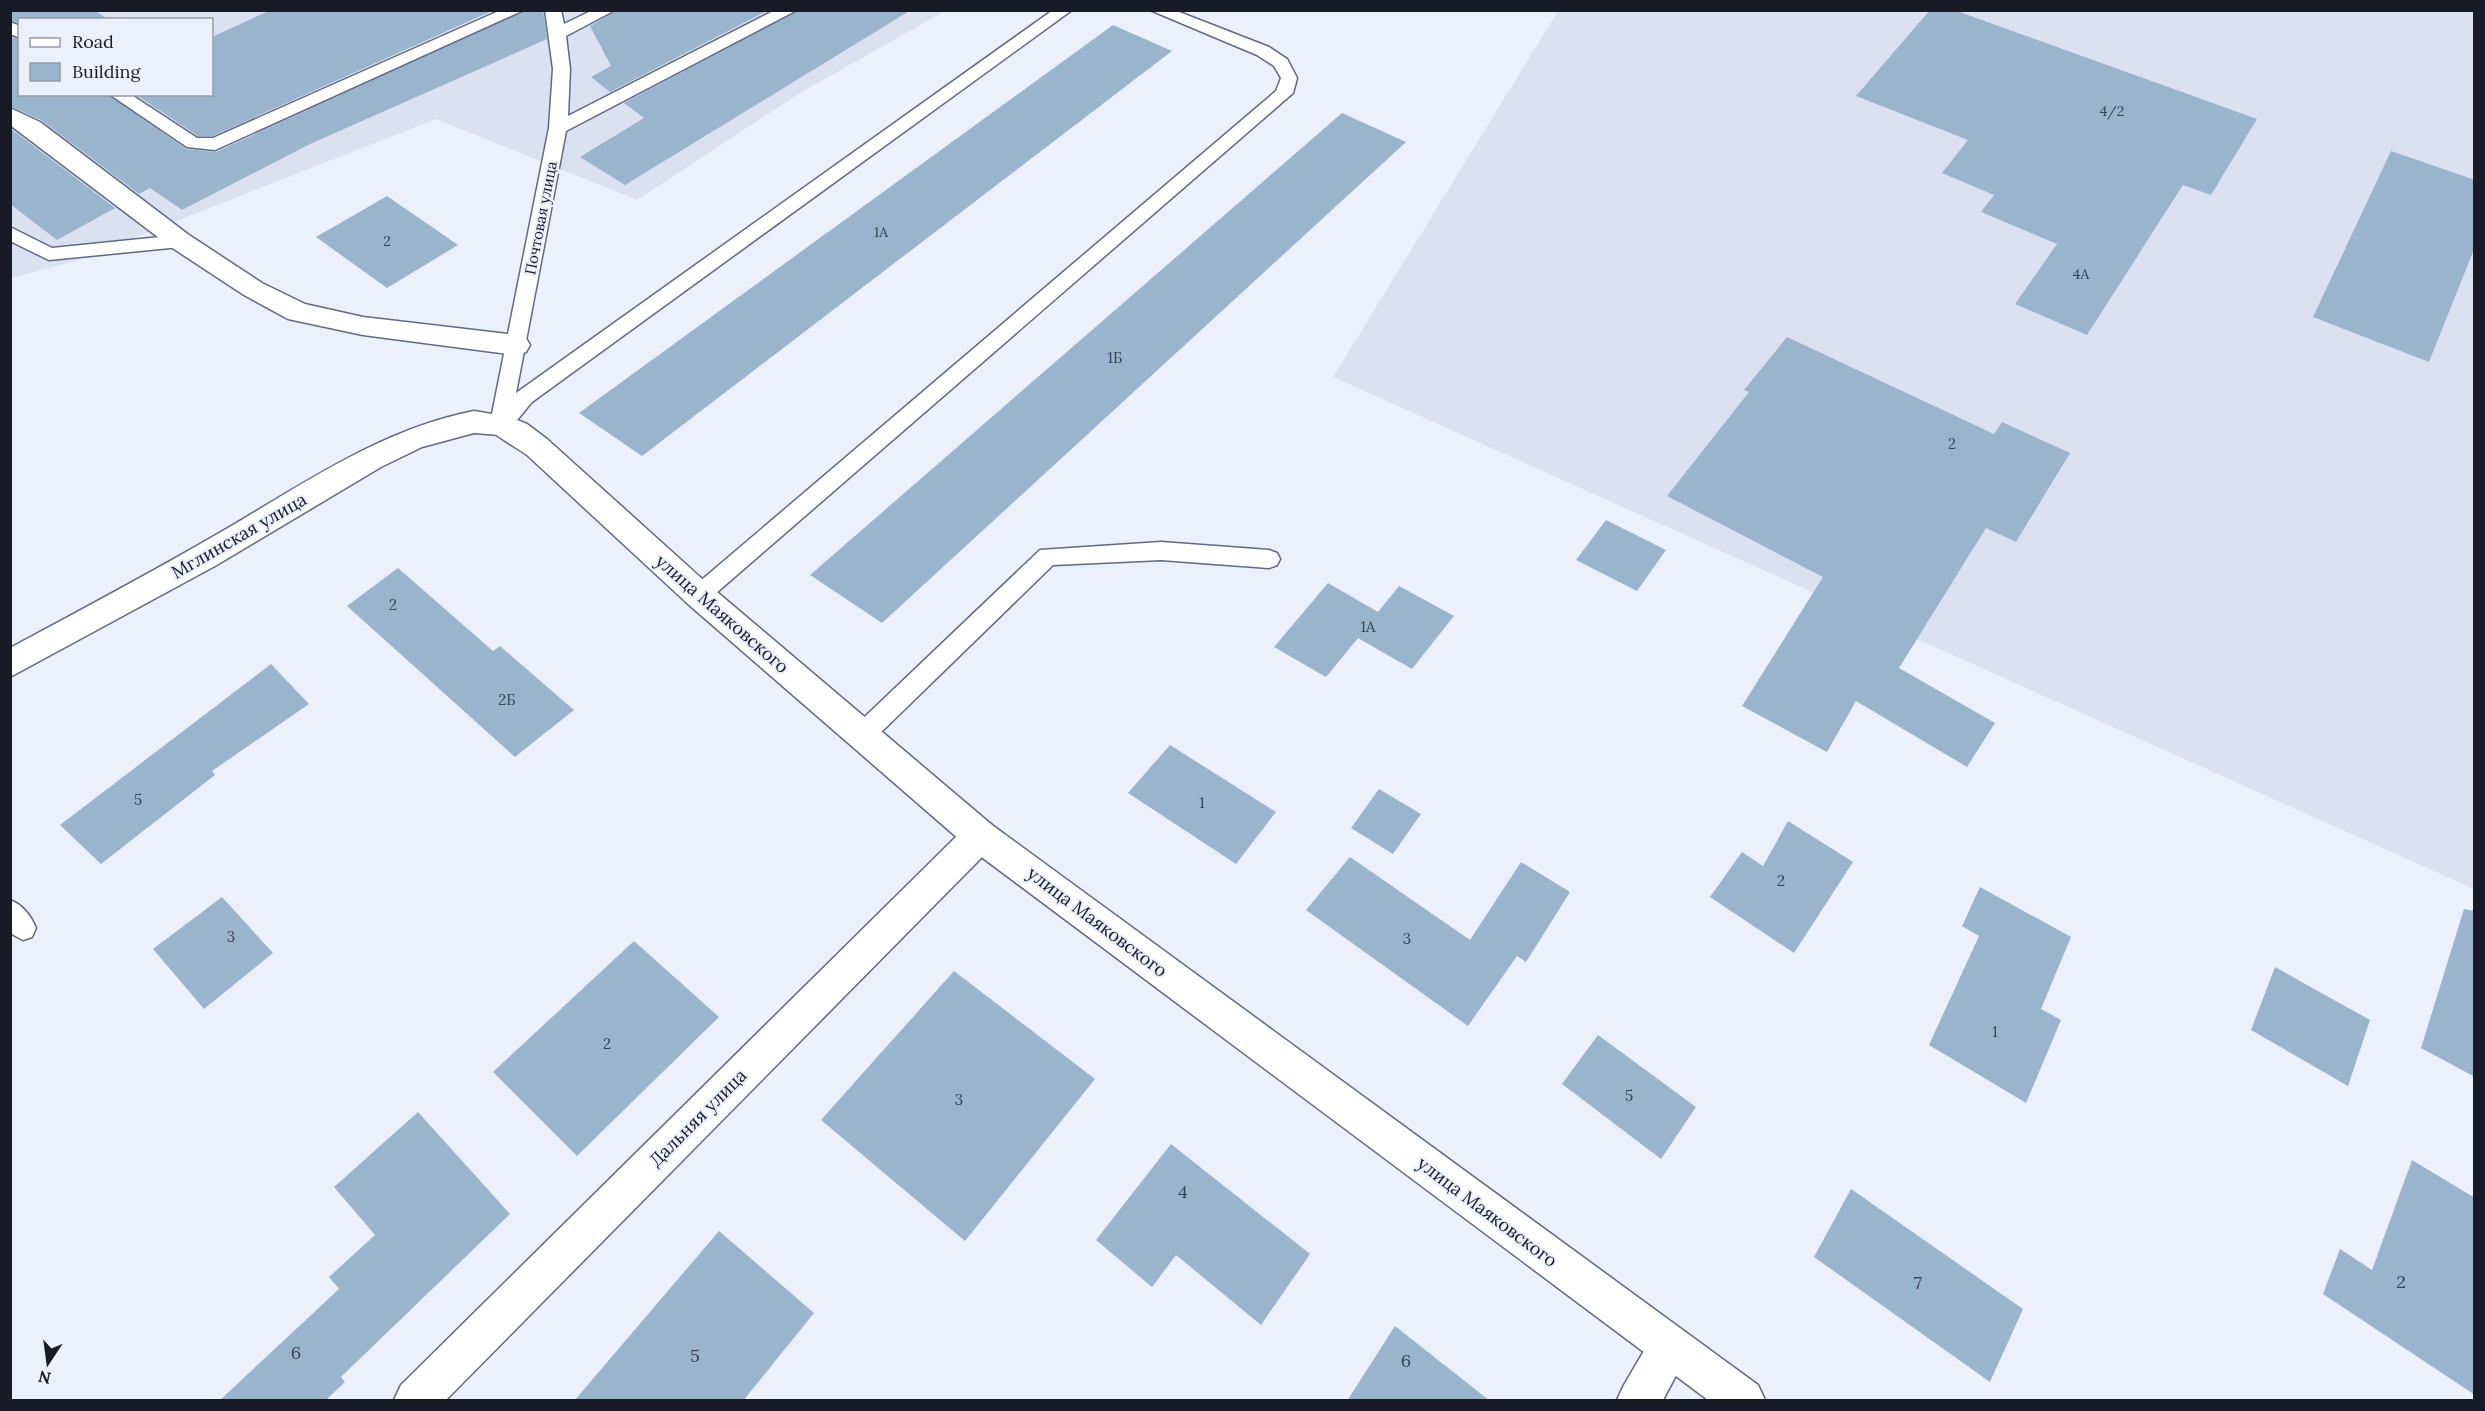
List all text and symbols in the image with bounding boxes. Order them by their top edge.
legend [18,18,213,96]
text: Road [72,30,114,53]
text: Building [72,60,142,83]
house number: 4/2 [2100,102,2124,120]
street label: Почтовая улица [520,159,561,276]
house number: 1А [874,223,888,241]
house number: 2 [383,232,391,250]
house number: 4А [2073,265,2089,283]
house number: 1Б [1108,348,1122,367]
house number: 2 [1948,434,1956,453]
street label: Мглинская улица [167,488,310,584]
street label: улица Маяковского [651,549,794,678]
house number: 2 [389,595,397,614]
house number: 1А [1360,617,1376,636]
house number: 2Б [498,690,516,709]
house number: 5 [134,790,142,809]
house number: 1 [1199,793,1205,812]
street label: улица Маяковского [1023,861,1172,982]
house number: 2 [1777,871,1785,890]
house number: 3 [227,927,235,946]
house number: 3 [1403,929,1411,948]
house number: 1 [1992,1022,1998,1041]
house number: 2 [603,1034,611,1053]
street label: Дальняя улица [644,1064,751,1171]
house number: 5 [1625,1086,1633,1105]
house number: 3 [955,1090,963,1109]
street label: улица Маяковского [1413,1151,1562,1272]
house number: 4 [1178,1180,1188,1203]
house number: 2 [2396,1270,2406,1293]
house number: 7 [1914,1271,1922,1294]
north arrow [18,1333,78,1393]
house number: 6 [291,1341,301,1364]
house number: 5 [690,1344,700,1367]
house number: 6 [1401,1349,1411,1372]
text: N [36,1366,53,1389]

